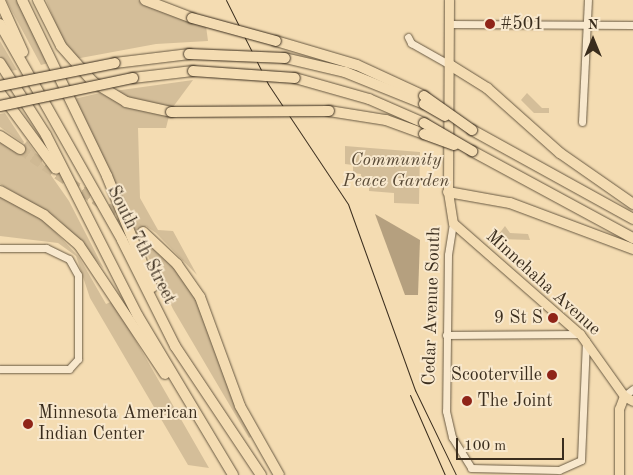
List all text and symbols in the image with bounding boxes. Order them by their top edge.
place label: #501 [500,13,544,35]
north arrow [568,15,618,65]
marker: #501 [484,18,496,30]
text: N [588,18,598,32]
park label: Community Peace Garden [343,150,449,192]
street label: South 7th Street [102,182,180,308]
street label: Cedar Avenue South [418,226,446,386]
street label: Minnehaha Avenue [481,226,605,340]
place label: 9 St S [494,307,543,329]
marker: 9 St S [547,312,559,324]
place label: Scooterville [451,364,542,386]
marker: Scooterville [546,369,558,381]
place label: The Joint [477,390,552,412]
marker: The Joint [461,395,473,407]
place label: Minnesota American Indian Center [38,403,198,446]
marker: Minnesota American Indian Center [22,418,34,430]
scale bar [458,428,566,460]
text: 100 m [464,439,506,454]

